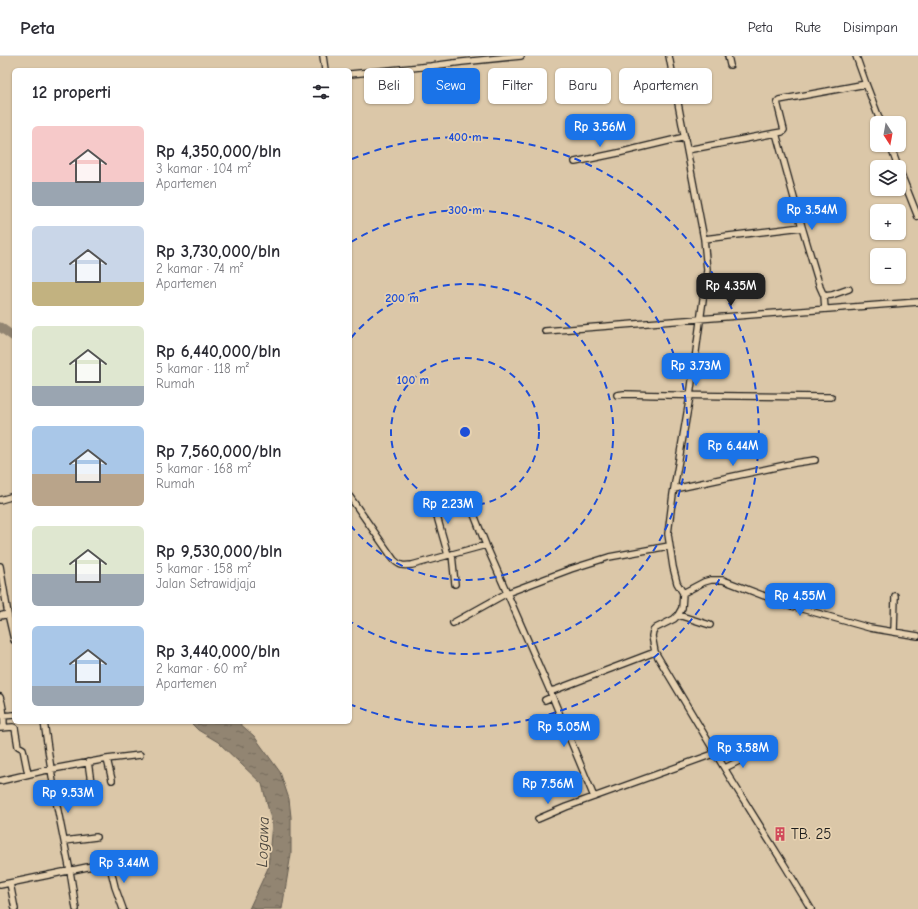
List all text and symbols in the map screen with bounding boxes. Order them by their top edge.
text: Peta [20,17,55,39]
text: Peta [748,19,773,36]
text: Rute [795,19,821,36]
text: Disimpan [843,19,898,36]
chip: Beli [364,68,414,104]
chip: Sewa [422,68,480,104]
chip: Filter [488,68,547,104]
chip: Baru [555,68,611,104]
chip: Apartemen [619,68,712,104]
icon: filters [310,81,332,103]
text: 12 properti [32,83,111,102]
pin: Rp 3.56M [559,114,641,148]
north arrow [870,116,906,152]
map controls [870,116,906,284]
text: Rp 3.56M [574,119,626,134]
text: 400 m [448,130,482,144]
icon: home [64,142,112,190]
text: Rp 4,350,000/bln [156,142,281,161]
button: layers [870,160,906,196]
text: 3 kamar · 104 m² [156,161,251,176]
text: Apartemen [156,176,217,191]
pin: Rp 3.54M [771,197,853,231]
text: Rp 3.54M [786,202,838,217]
text: 300 m [448,203,482,217]
button: + [870,204,906,240]
icon: home [64,242,112,290]
text: Rp 3,730,000/bln [156,242,280,261]
button: − [870,248,906,284]
text: 2 kamar · 74 m² [156,261,243,276]
pin: Rp 4.35M [690,273,772,307]
text: Apartemen [156,276,217,291]
text: Rp 4.35M [705,278,757,293]
text: 200 m [385,291,419,305]
icon: home [64,342,112,390]
text: Rp 6,440,000/bln [156,342,281,361]
pin: Rp 3.73M [655,353,737,387]
text: Rp 3.73M [671,358,721,373]
text: 5 kamar · 118 m² [156,361,249,376]
text: 100 m [397,373,429,387]
text: Rumah [156,376,195,391]
centre of rings [458,425,472,439]
pin: Rp 6.44M [692,433,774,467]
text: Rp 6.44M [708,438,758,453]
icon: home [64,442,112,490]
text: Rp 7,560,000/bln [156,442,281,461]
text: 5 kamar · 168 m² [156,461,251,476]
text: Rumah [156,476,195,491]
pin: Rp 2.23M [407,491,489,525]
text: Rp 2.23M [422,496,474,511]
icon: home [64,542,112,590]
text: Rp 9,530,000/bln [156,542,282,561]
text: 5 kamar · 158 m² [156,561,251,576]
text: Jalan Setrawidjaja [156,576,256,591]
pin: Rp 4.55M [759,583,841,617]
text: Rp 4.55M [774,588,826,603]
icon: home [64,642,112,690]
text: Rp 3,440,000/bln [156,642,280,661]
text: 2 kamar · 60 m² [156,661,247,676]
text: Apartemen [156,676,217,691]
pin: Rp 5.05M [523,714,605,748]
text: Rp 5.05M [537,719,591,734]
pin: Rp 3.58M [702,735,784,769]
text: Rp 3.58M [717,740,769,755]
pin: Rp 7.56M [507,771,589,805]
text: Rp 7.56M [522,776,574,791]
pin: Rp 9.53M [27,780,109,814]
text: Rp 9.53M [42,785,94,800]
water label: Logawa [253,816,273,868]
place label: TB. 25 [791,825,831,843]
building icon: TB. 25 [772,826,788,842]
pin: Rp 3.44M [83,850,165,884]
text: Rp 3.44M [99,855,149,870]

